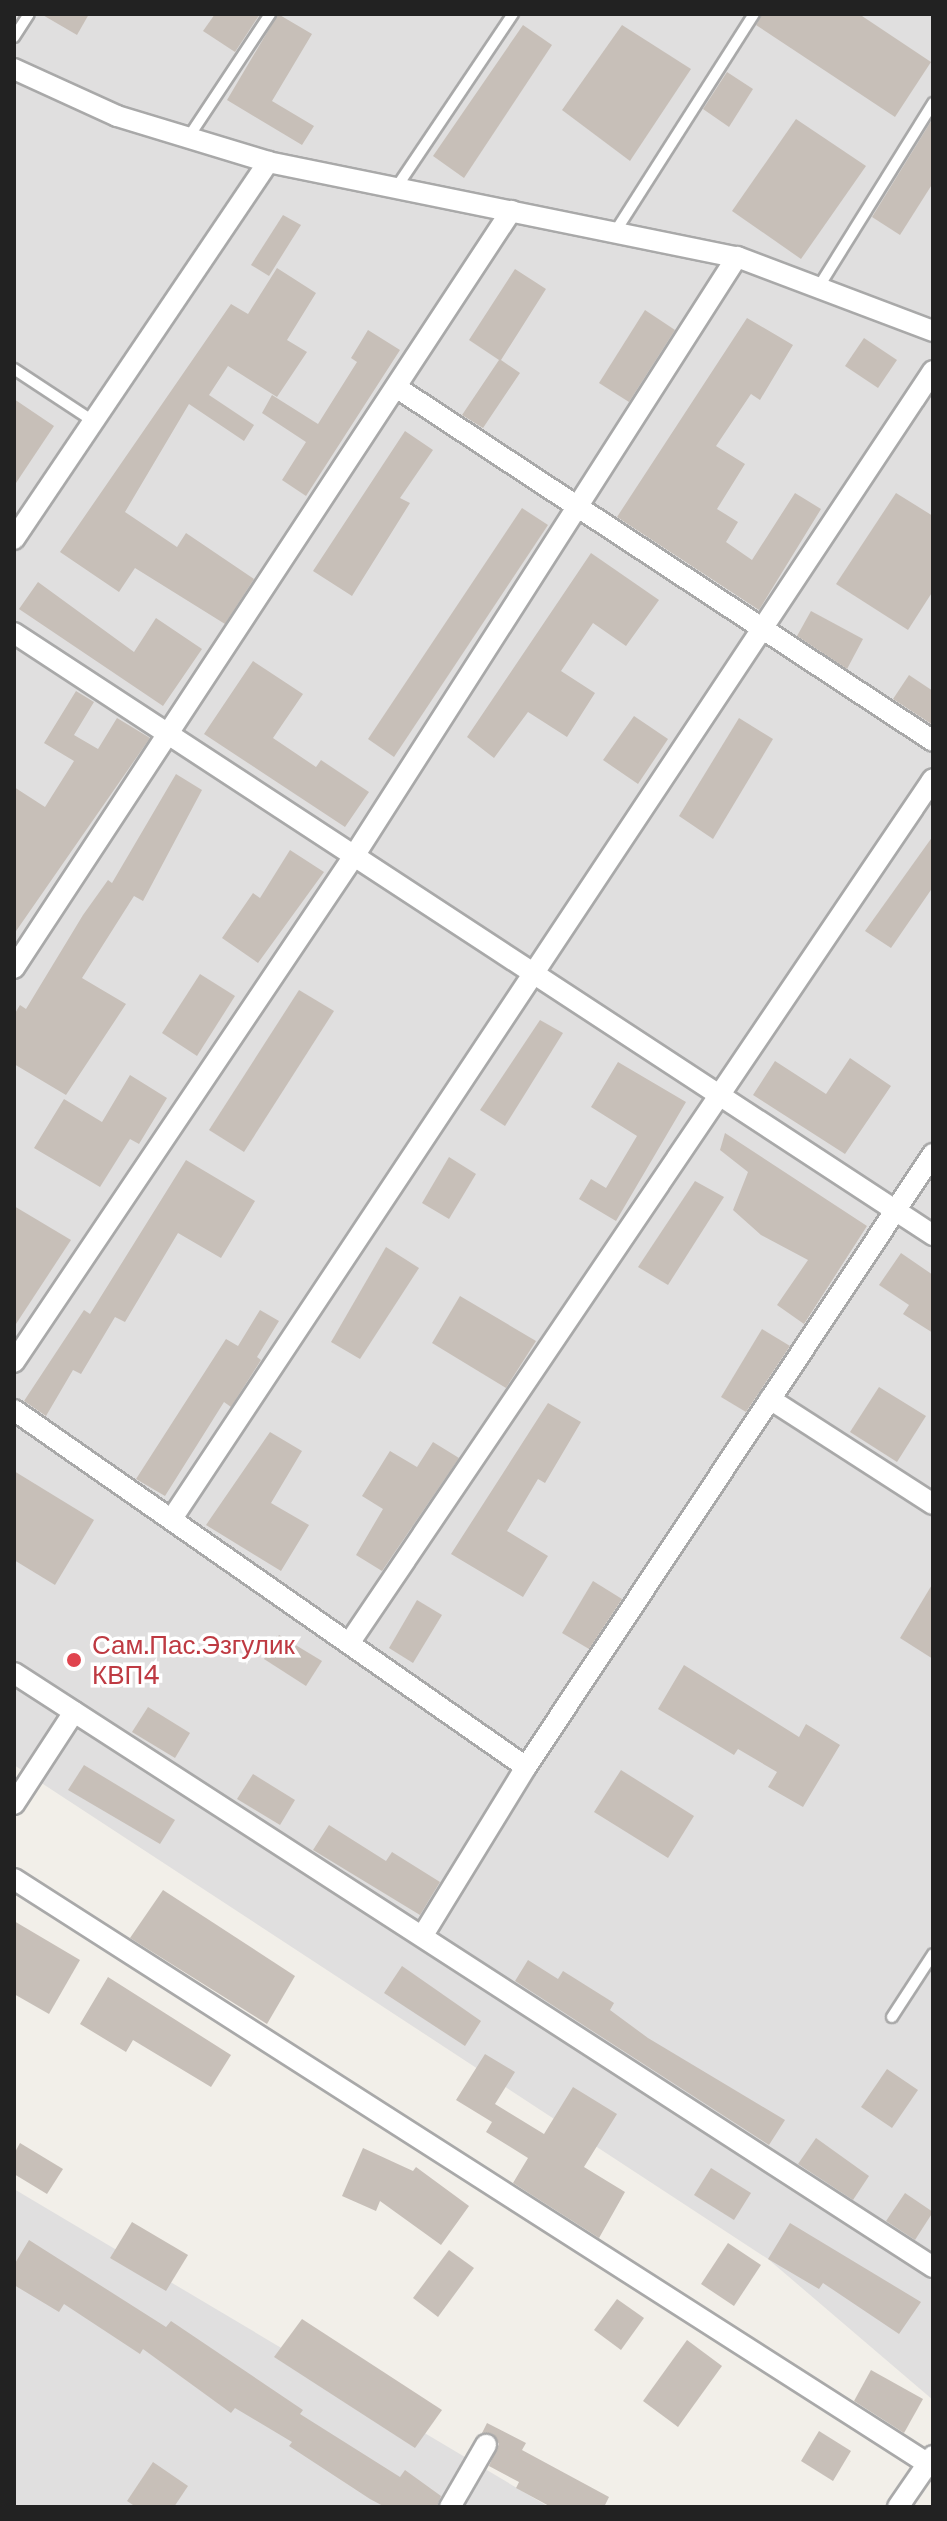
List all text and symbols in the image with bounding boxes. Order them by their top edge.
place label: Сам.Пас.Эзгулик КВП4 [92,1629,295,1690]
marker: Сам.Пас.Эзгулик КВП4 [63,1649,85,1671]

